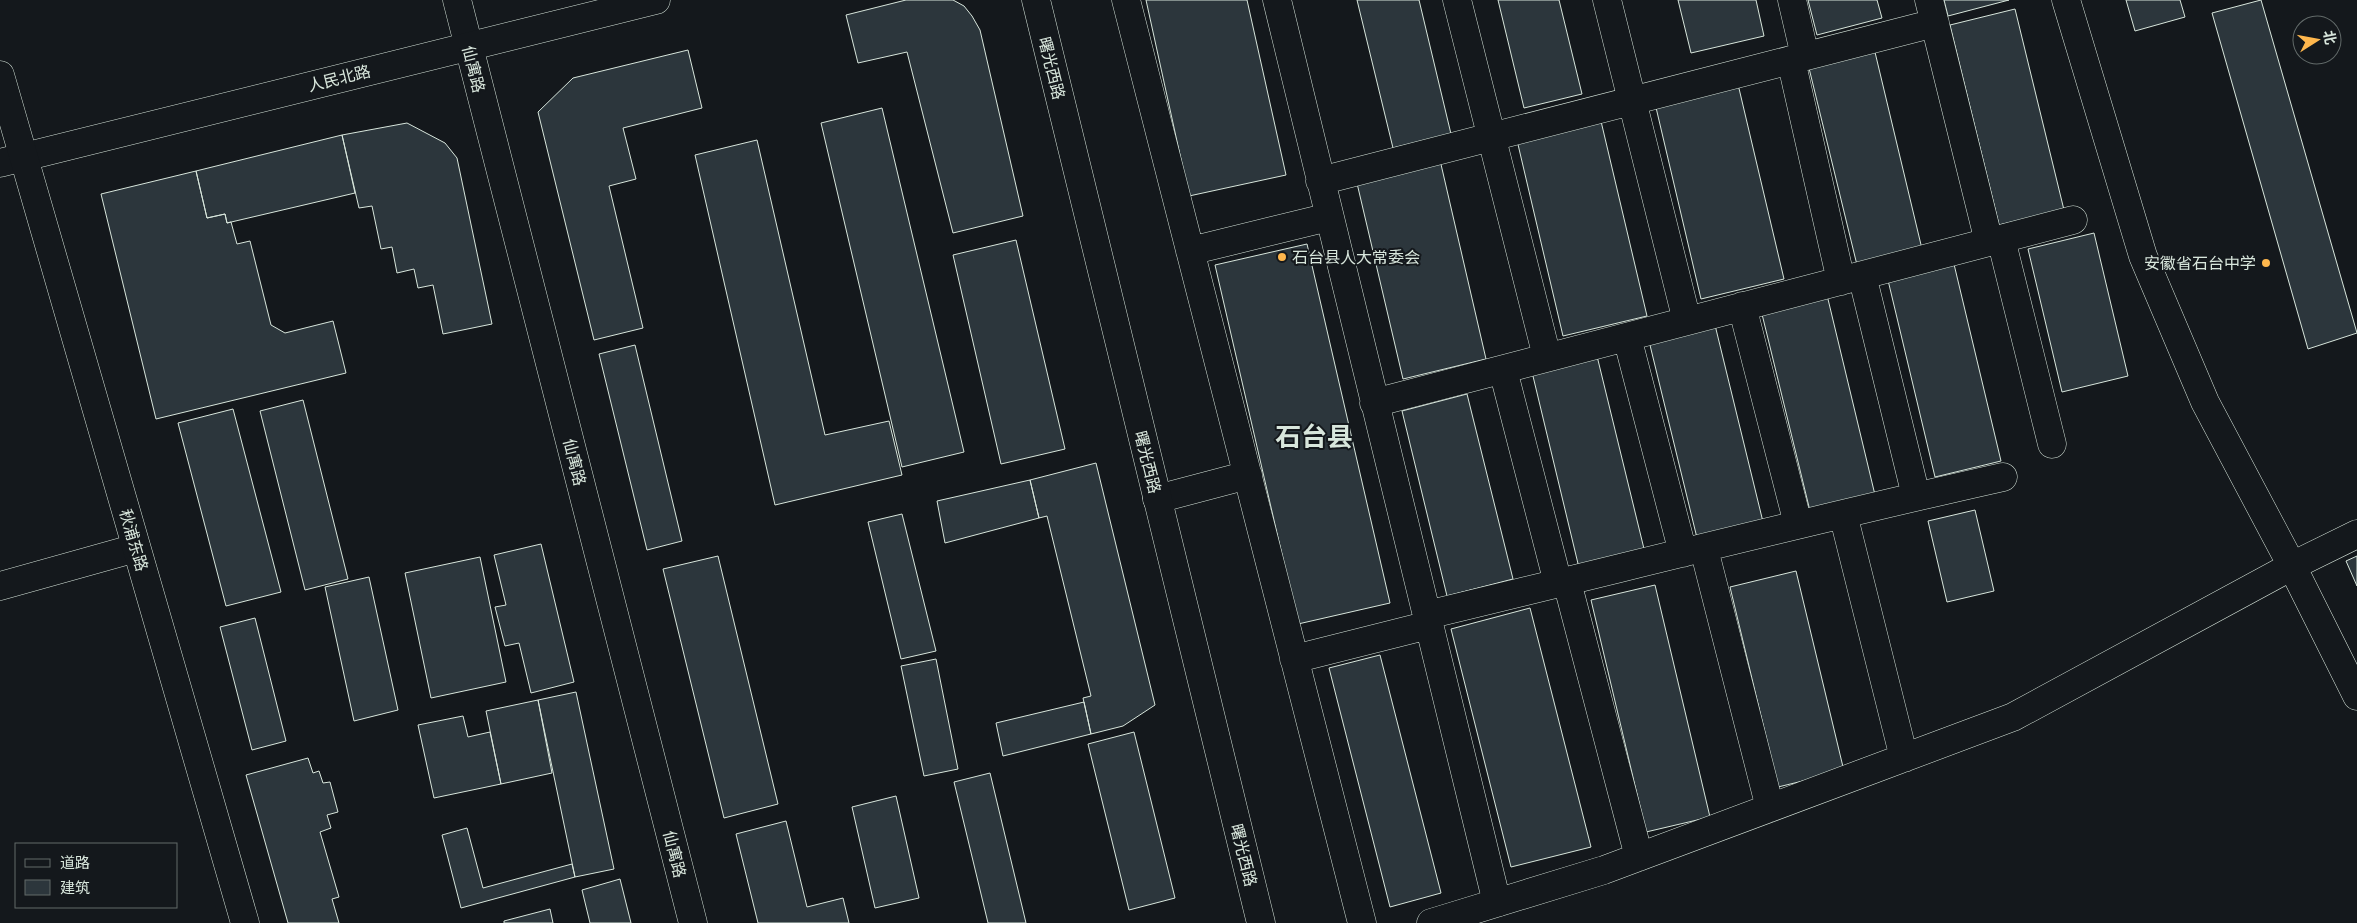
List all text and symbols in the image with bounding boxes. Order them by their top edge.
north arrow [2292,15,2342,65]
text: 北 [2320,29,2340,46]
street label: 曙光西路 [1035,35,1069,101]
street label: 仙寓路 [458,43,490,95]
street label: 人民北路 [306,61,372,95]
place label: 石台县人大常委会 [1292,247,1420,267]
marker: 石台县人大常委会 [1276,251,1288,263]
place label: 安徽省石台中学 [2144,253,2256,273]
marker: 安徽省石台中学 [2260,257,2272,269]
district label: 石台县 [1275,420,1353,453]
street label: 曙光西路 [1131,429,1165,495]
street label: 仙寓路 [559,436,591,488]
street label: 秋浦东路 [116,506,152,574]
street label: 曙光西路 [1227,822,1261,888]
street label: 仙寓路 [659,828,691,880]
legend [15,843,178,908]
text: 道路 [60,853,90,872]
text: 建筑 [60,878,90,897]

